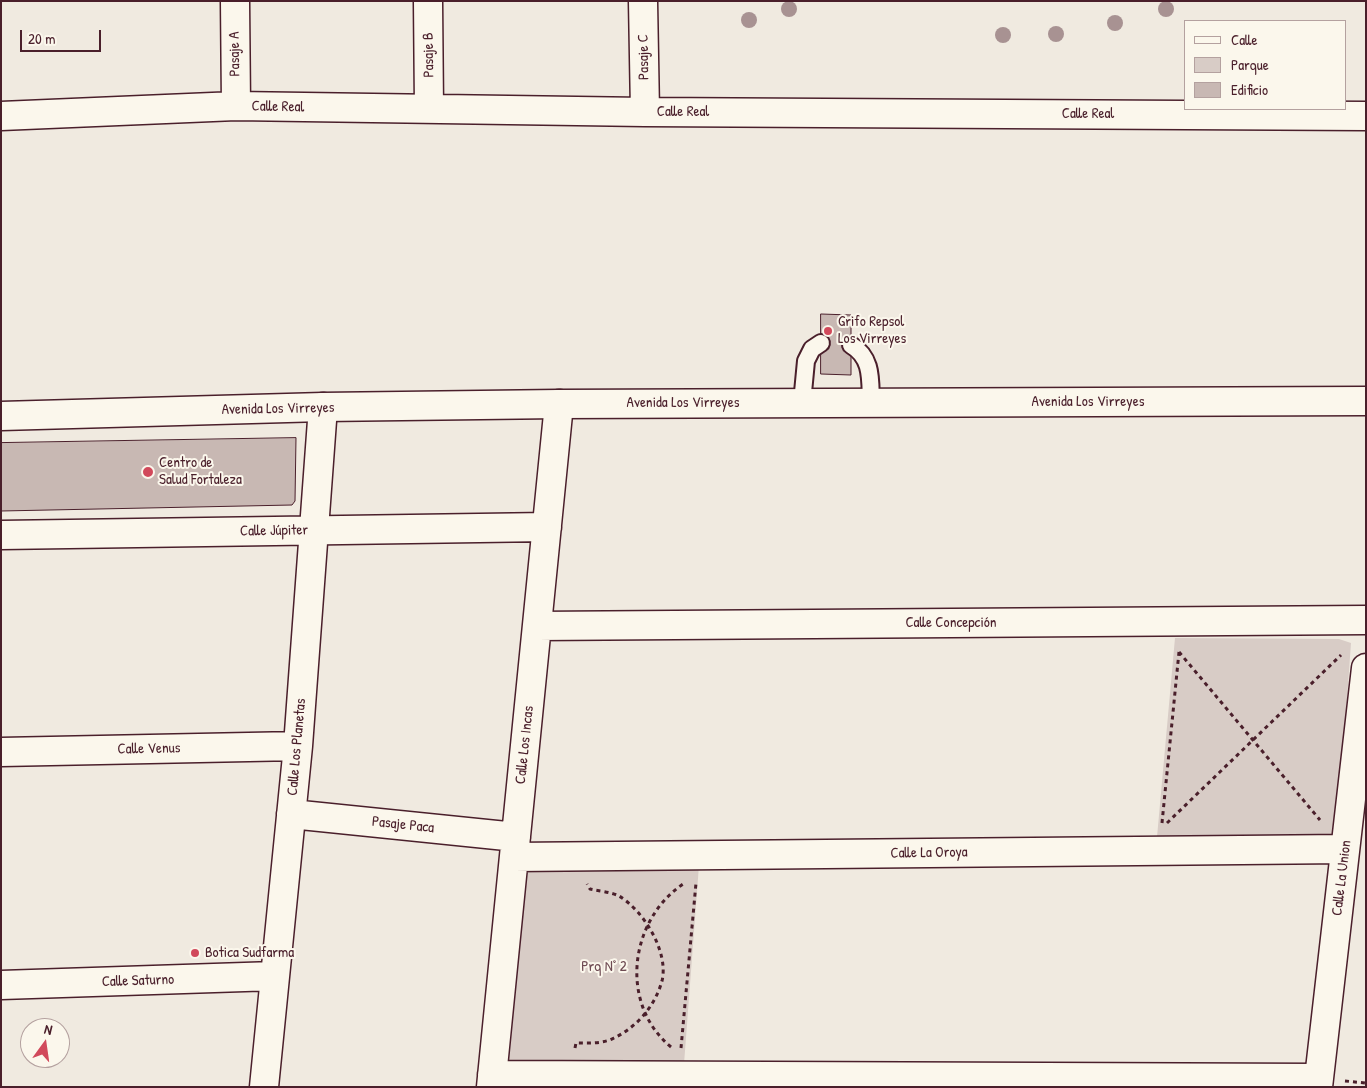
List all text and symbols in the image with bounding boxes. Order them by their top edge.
scale bar [22,20,104,52]
legend [1184,20,1347,110]
text: 20 m [28,28,55,49]
text: Calle [1231,29,1258,50]
street label: Pasaje A [226,31,244,77]
street label: Pasaje B [420,32,438,78]
street label: Pasaje C [635,34,653,80]
text: Parque [1231,54,1269,75]
text: Edificio [1231,79,1268,100]
street label: Calle Real [252,98,304,116]
street label: Calle Real [657,103,709,121]
street label: Calle Real [1062,105,1114,123]
place label: Grifo Repsol Los Virreyes [838,313,906,348]
marker: Grifo Repsol Los Virreyes [822,325,834,337]
street label: Avenida Los Virreyes [1032,393,1144,411]
street label: Avenida Los Virreyes [627,394,739,412]
street label: Avenida Los Virreyes [221,399,335,419]
place label: Centro de Salud Fortaleza [159,454,242,489]
marker: Centro de Salud Fortaleza [141,465,155,479]
street label: Calle Júpiter [240,521,308,541]
street label: Calle Concepción [905,614,997,632]
street label: Calle Los Planetas [284,698,310,796]
street label: Calle Los Incas [512,705,538,785]
street label: Calle Venus [117,739,181,759]
street label: Pasaje Paca [371,813,435,837]
street label: Calle La Union [1328,839,1356,917]
street label: Calle La Oroya [890,843,968,863]
place label: Botica Sudfarma [205,944,294,962]
marker: Botica Sudfarma [189,947,201,959]
park label: Prq N° 2 [581,958,627,976]
street label: Calle Saturno [101,971,175,991]
north arrow [20,1018,70,1068]
text: N [43,1019,54,1039]

